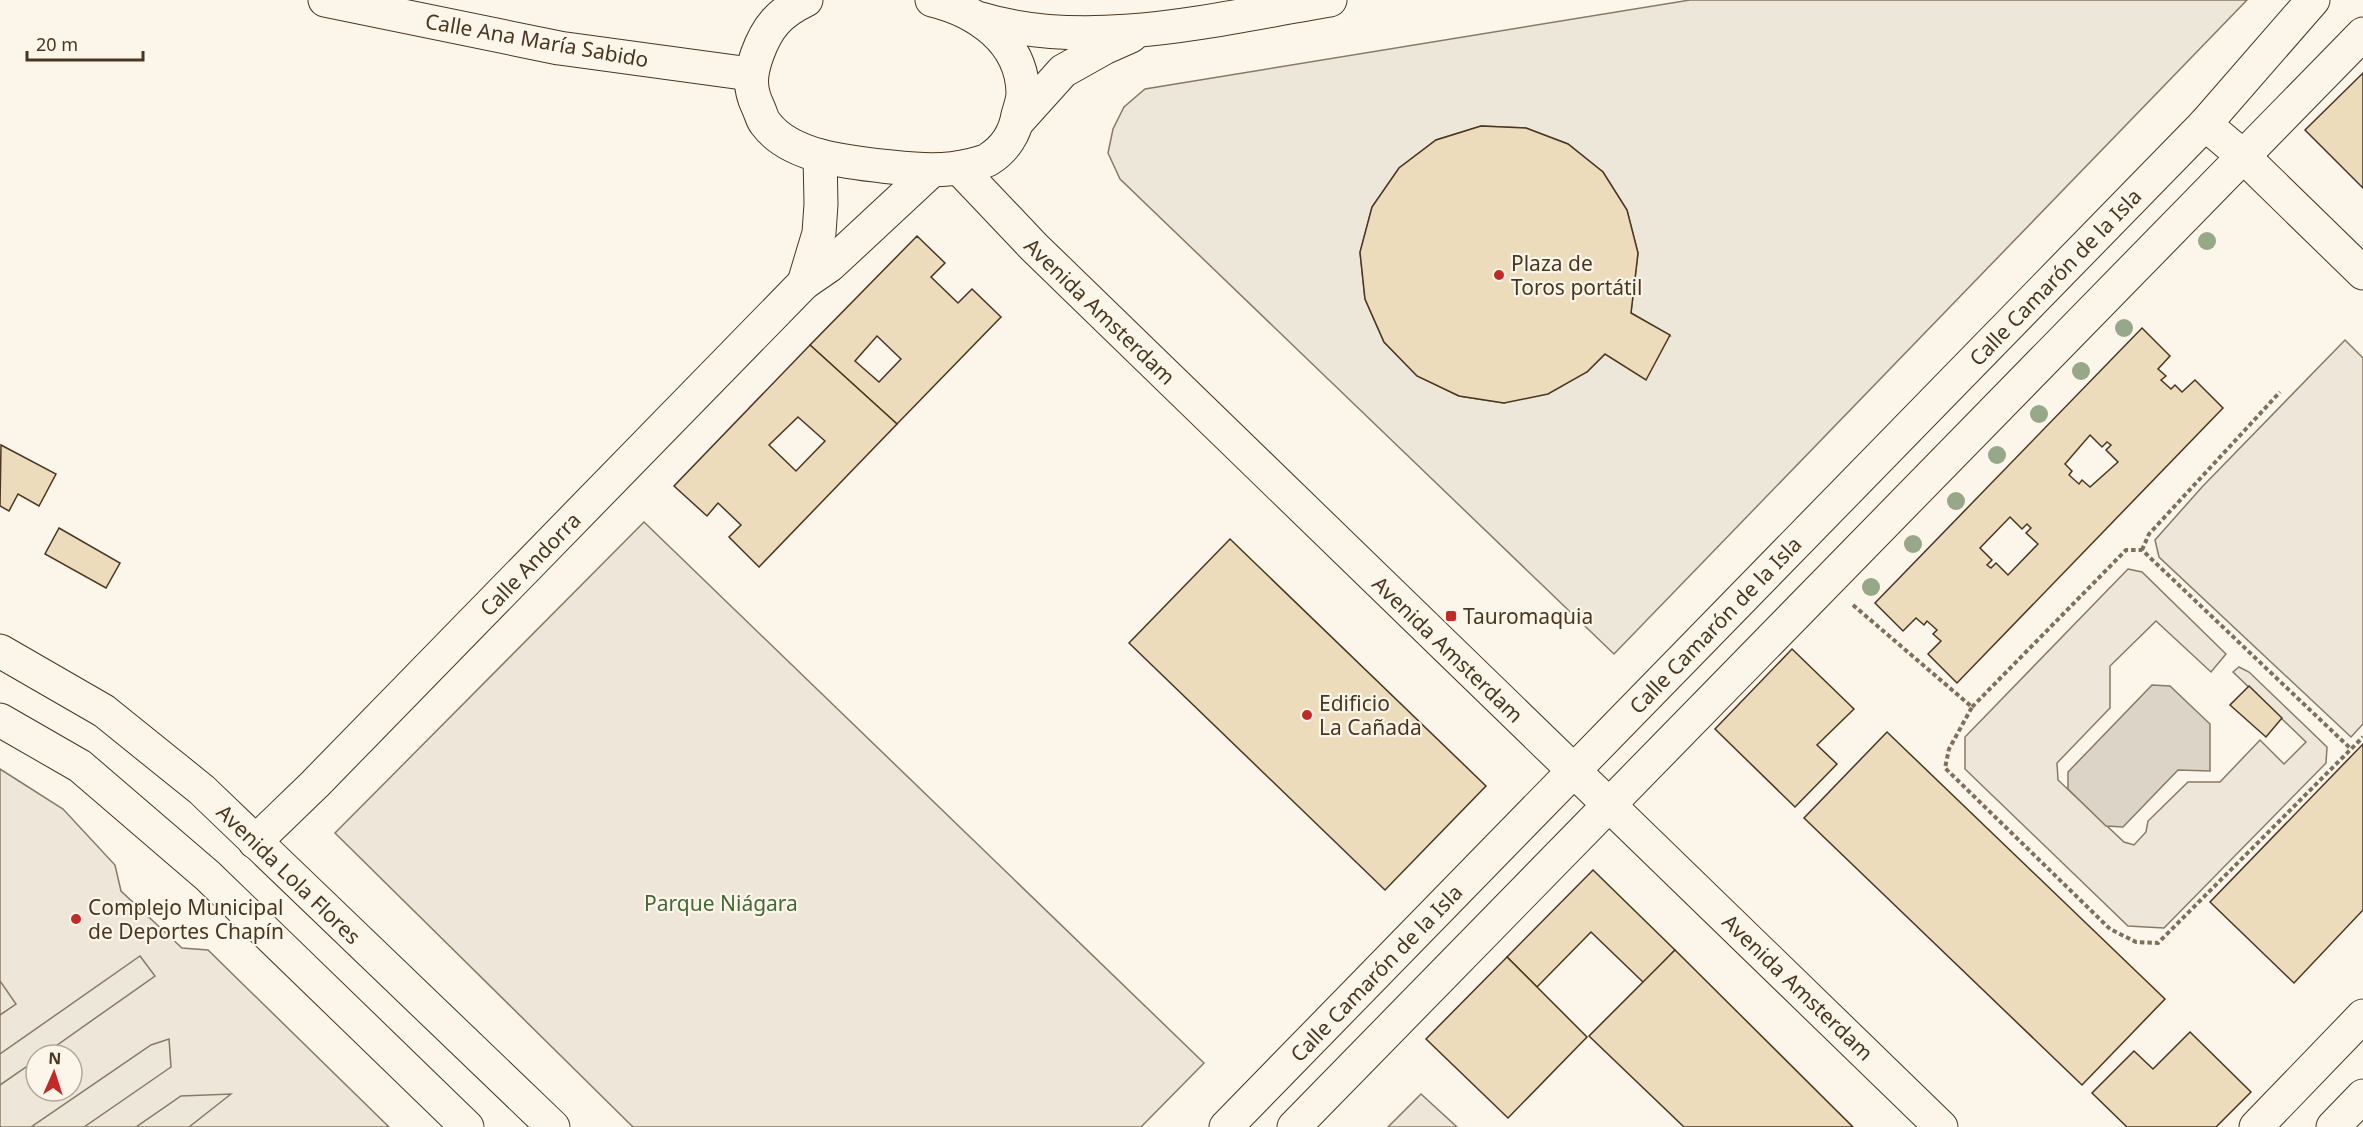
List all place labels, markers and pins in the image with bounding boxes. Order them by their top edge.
place label: Plaza de Toros portátil [1511,249,1642,301]
marker: Plaza de Toros portátil [1492,268,1506,282]
place label: Tauromaquia [1463,602,1593,630]
marker: Tauromaquia [1444,609,1458,623]
place label: Edificio La Cañada [1319,689,1422,741]
marker: Edificio La Cañada [1300,708,1314,722]
place label: Complejo Municipal de Deportes Chapín [88,893,284,945]
marker: Complejo Municipal de Deportes Chapín [69,912,83,926]

